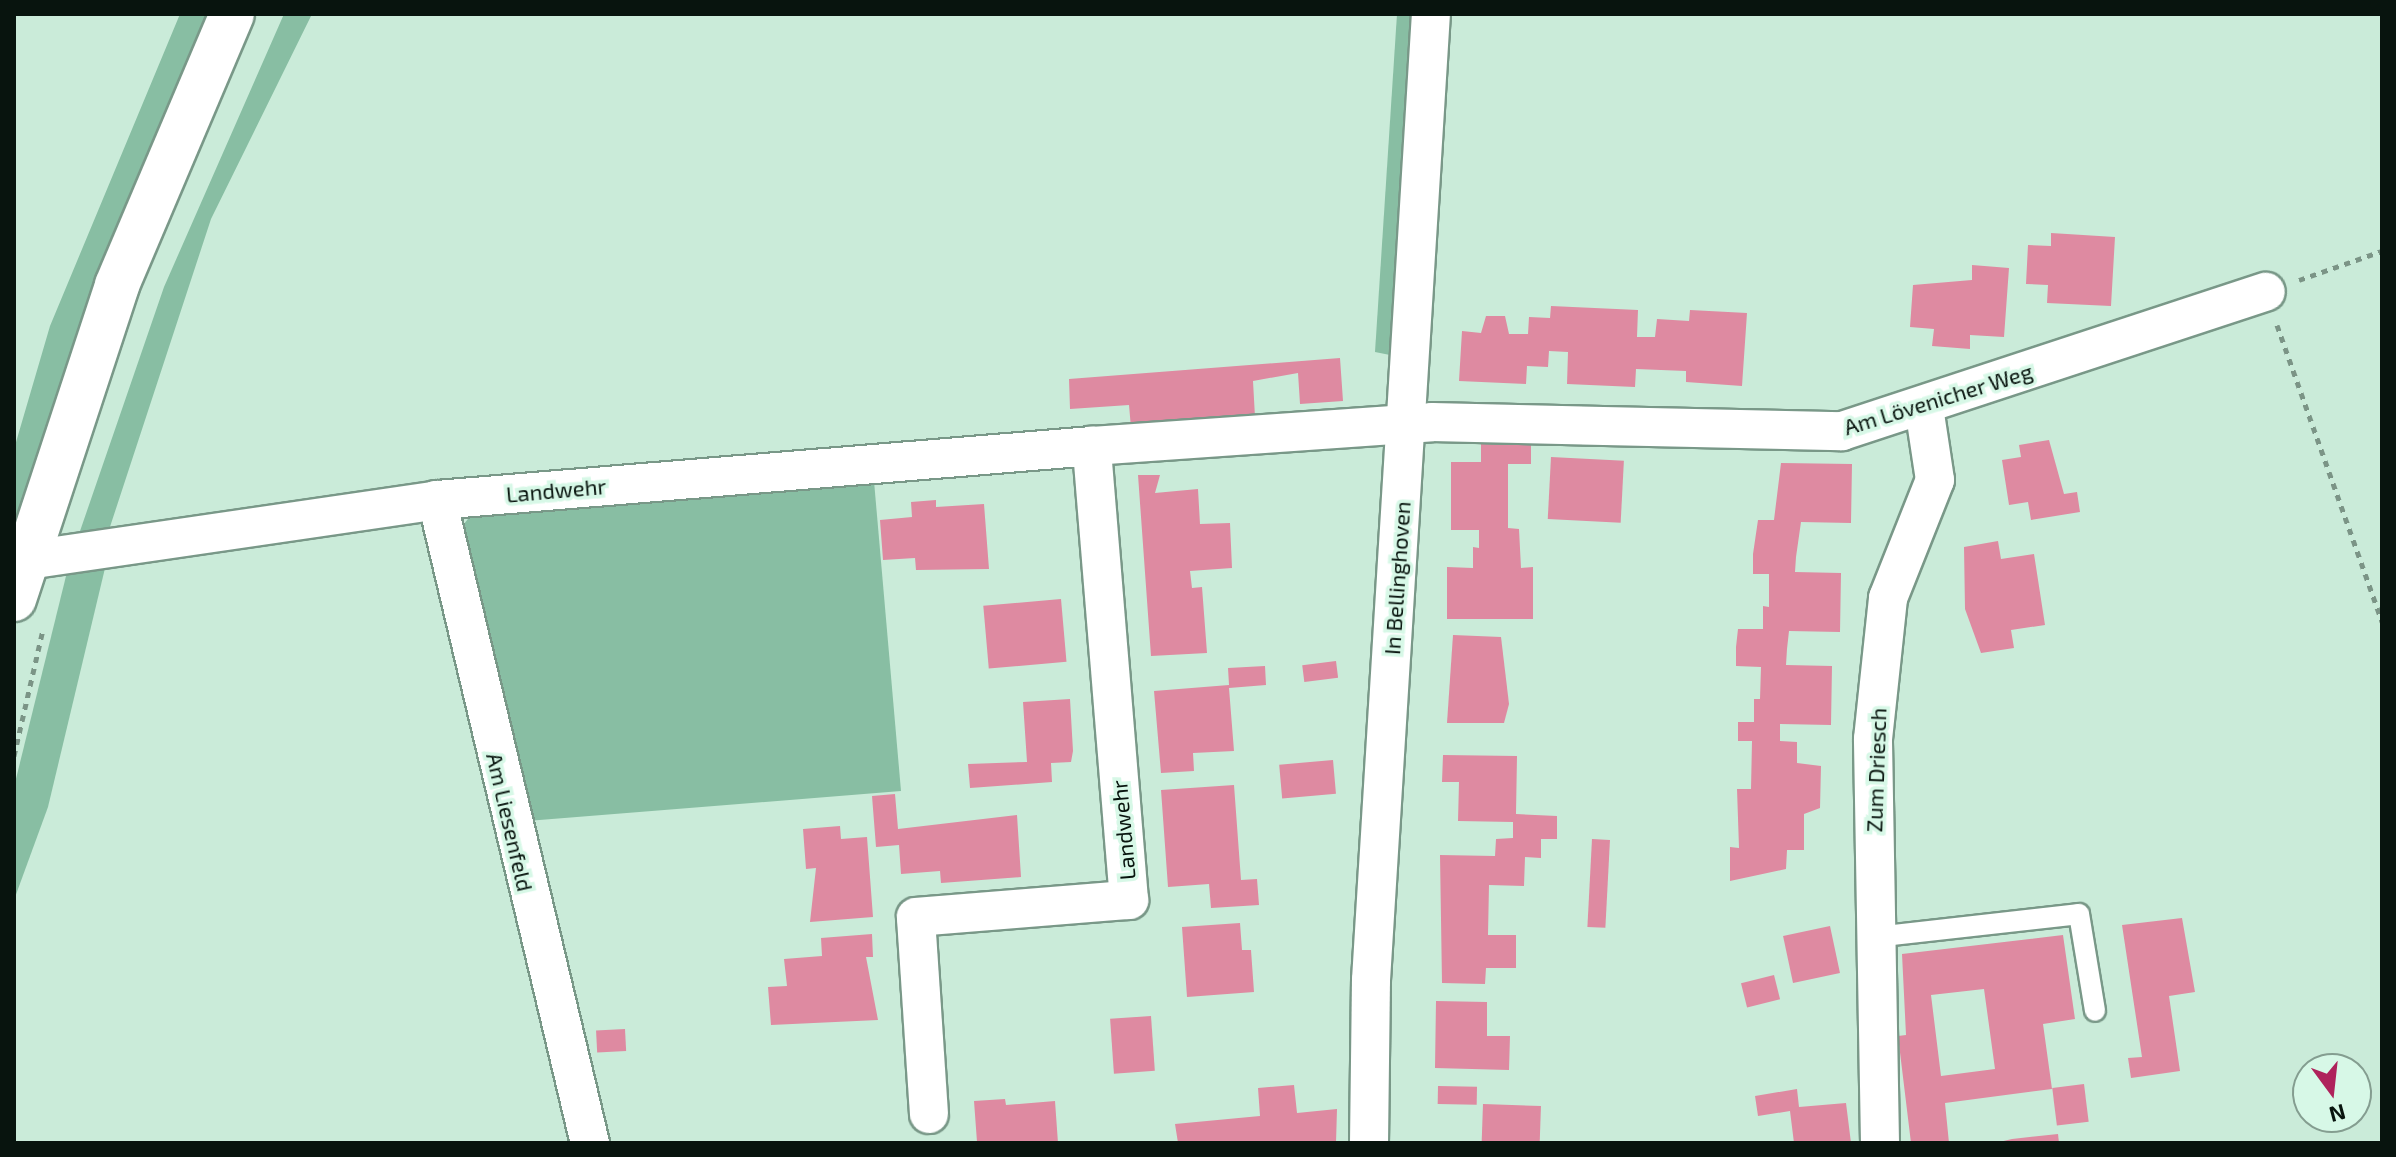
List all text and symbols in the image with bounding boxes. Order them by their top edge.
street label: Am Lövenicher Weg [1840,358,2036,440]
street label: Landwehr [505,472,607,508]
street label: In Bellinghoven [1378,500,1416,656]
street label: Zum Driesch [1861,707,1891,833]
street label: Am Liesenfeld [481,750,539,894]
street label: Landwehr [1105,779,1141,881]
north arrow [2292,1053,2372,1133]
text: N [2327,1100,2349,1129]

